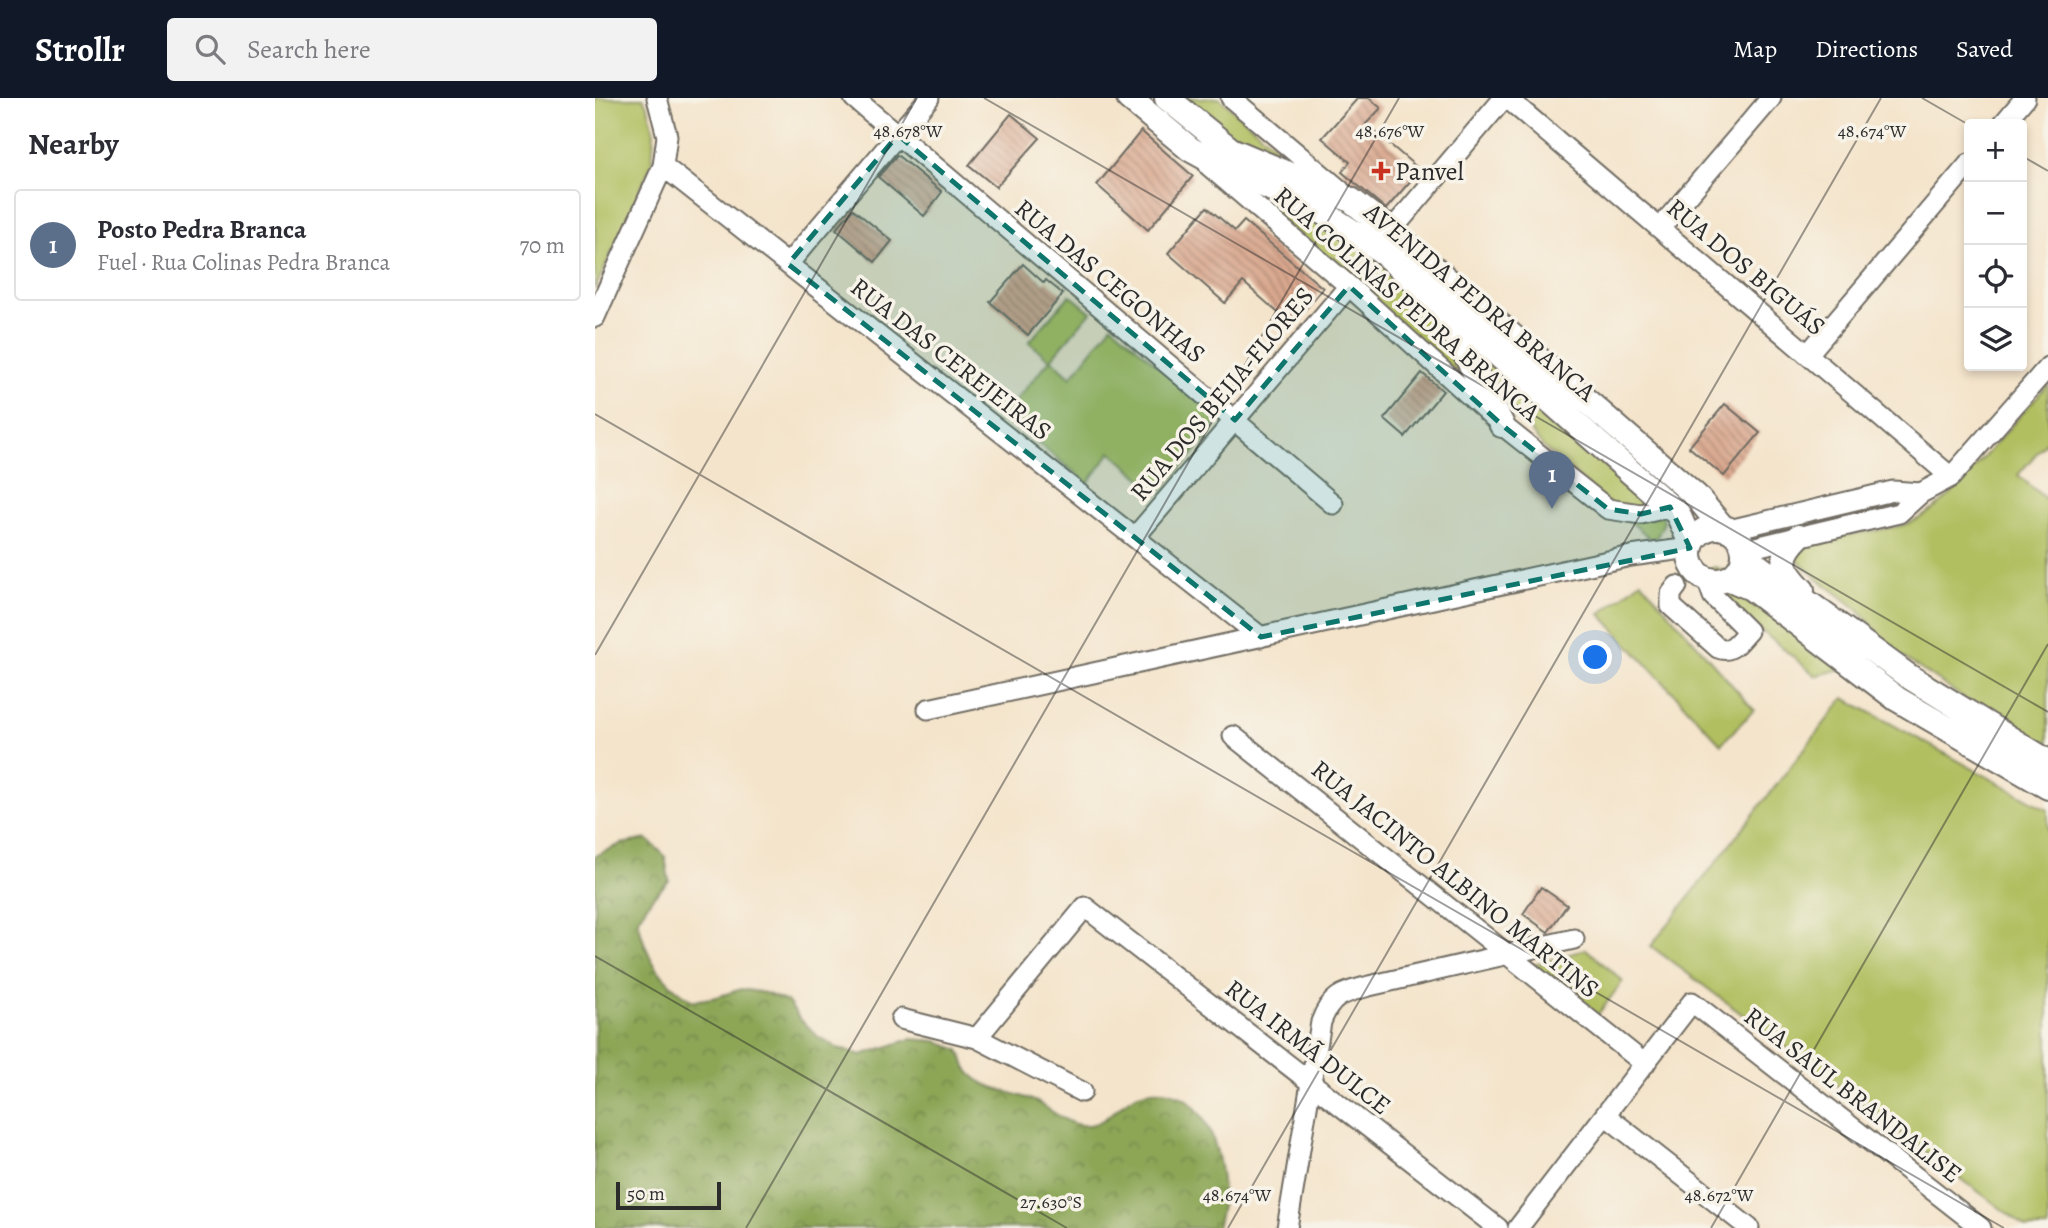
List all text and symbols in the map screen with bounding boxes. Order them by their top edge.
search box [167,18,657,81]
text: Strollr [35,27,125,72]
icon: search [191,30,229,68]
text: Search here [247,32,371,67]
text: Map [1733,33,1777,65]
text: Directions [1815,33,1918,65]
text: Saved [1956,33,2013,65]
text: 48.678°W [873,119,943,143]
text: 48.676°W [1356,119,1425,143]
text: 48.674°W [1838,119,1907,143]
map controls [1964,119,2027,371]
button: + [1964,119,2027,182]
text: Nearby [28,124,119,164]
place label: Panvel [1395,154,1464,189]
marker: Panvel [1373,163,1389,179]
street label: RUA COLINAS PEDRA BRANCA [1266,178,1548,430]
button: − [1964,182,2027,245]
street label: RUA DOS BIGUÁS [1659,190,1833,344]
street label: RUA DAS CEGONHAS [1007,191,1213,371]
street label: AVENIDA PEDRA BRANCA [1356,194,1604,410]
text: Posto Pedra Branca [97,212,307,247]
text: 1 [49,230,57,261]
text: 70 m [519,230,565,261]
button: locate [1964,245,2027,308]
text: Fuel · Rua Colinas Pedra Branca [97,247,390,278]
street label: RUA DAS CEREJEIRAS [843,269,1059,449]
street label: RUA DOS BEIJA-FLORES [1122,280,1322,508]
button: layers [1964,308,2027,371]
pin: 1 [1529,451,1575,509]
your location [1578,640,1612,674]
street label: RUA JACINTO ALBINO MARTINS [1304,752,1606,1006]
street label: RUA IRMÃ DULCE [1218,971,1398,1123]
street label: RUA SAUL BRANDALISE [1737,999,1969,1191]
scale bar [616,1179,721,1211]
text: 50 m [627,1181,665,1207]
text: 48.674°W [1203,1183,1272,1207]
text: 48.672°W [1684,1183,1754,1207]
text: 27.630°S [1020,1190,1082,1214]

